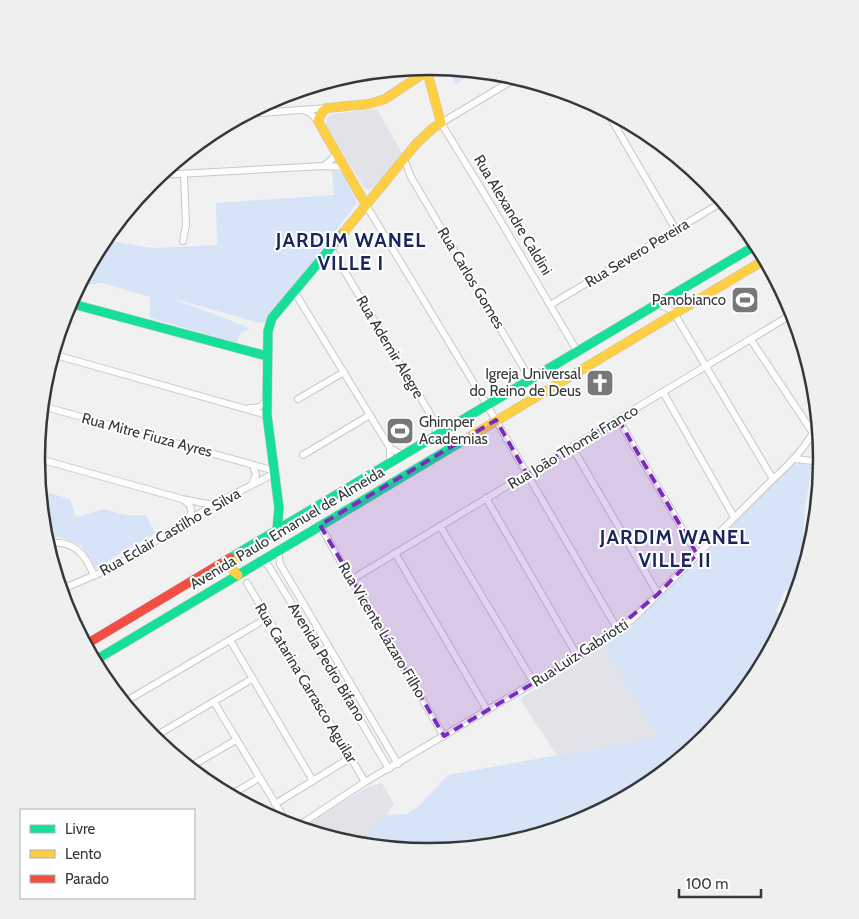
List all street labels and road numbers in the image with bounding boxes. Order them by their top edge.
street label: Rua Alexandre Caldini [470,152,556,278]
street label: Rua Severo Pereira [582,214,693,291]
street label: Rua Carlos Gomes [434,224,508,332]
street label: Rua Ademir Alegre [352,292,428,402]
street label: Rua João Thomé Franco [505,401,641,493]
street label: Rua Mitre Fiuza Ayres [80,409,214,461]
street label: Avenida Paulo Emanuel de Almeida [187,462,388,593]
street label: Rua Eclair Castilho e Silva [97,484,244,580]
street label: Rua Vicente Lázaro Filho [334,559,430,701]
street label: Avenida Pedro Bifano [284,599,370,725]
street label: Rua Catarina Carrasco Aguilar [251,600,361,766]
street label: Rua Luiz Gabriotti [528,615,632,691]

